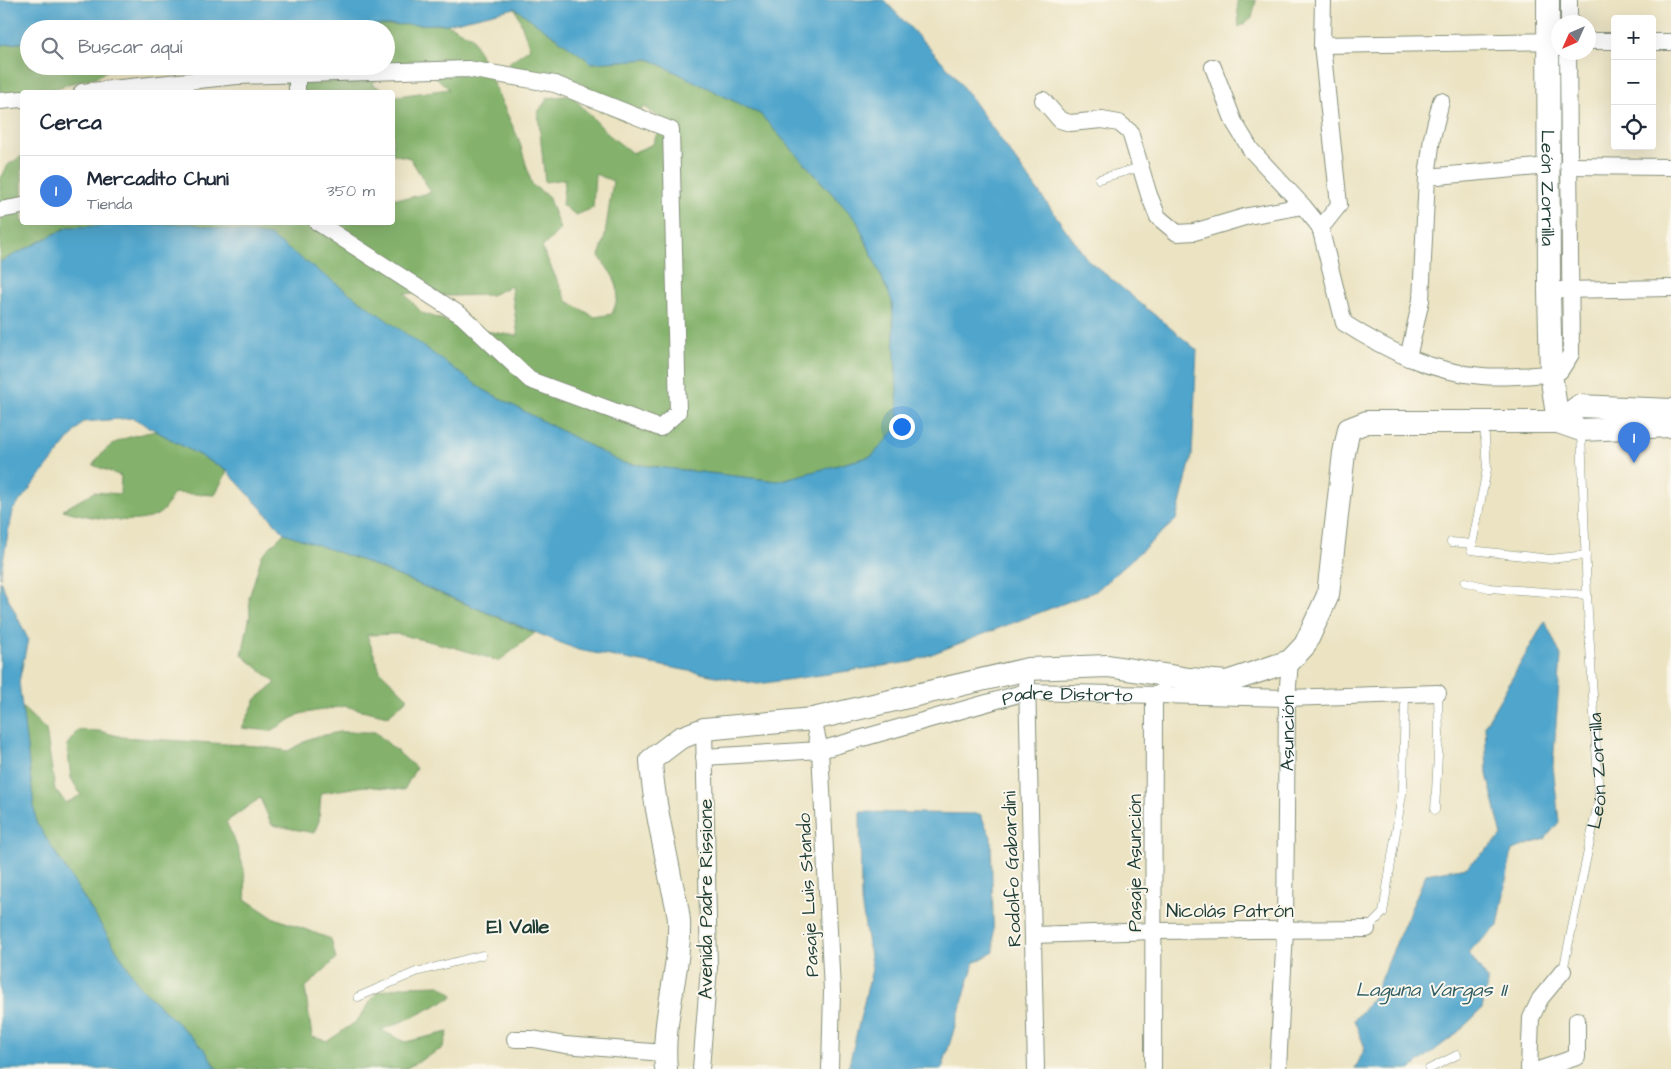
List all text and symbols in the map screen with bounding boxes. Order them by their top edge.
north arrow [1551,15,1596,60]
map controls [1611,15,1656,150]
button: + [1611,15,1656,60]
search box [20,20,395,75]
icon: search [38,34,66,62]
text: Buscar aquí [78,34,182,61]
button: − [1611,60,1656,105]
button: locate [1611,105,1656,150]
text: Cerca [40,108,102,137]
street label: León Zorrilla [1533,130,1561,247]
text: Mercadito Chuni [87,166,229,193]
text: 1 [55,180,57,202]
text: 350 m [327,180,375,202]
text: Tienda [87,193,132,215]
your location [889,414,915,440]
pin: 1 [1618,422,1650,463]
street label: Padre Distorto [999,680,1133,713]
street label: Asunción [1274,695,1302,771]
street label: León Zorrilla [1581,711,1614,831]
street label: Rodolfo Gabardini [996,790,1029,947]
street label: Pasaje Asunción [1122,794,1149,932]
street label: Avenida Padre Rissione [693,799,720,999]
street label: Pasaje Luis Stando [791,812,826,978]
street label: Nicolás Patrón [1166,898,1294,925]
district label: El Valle [487,913,550,941]
water label: Laguna Vargas II [1355,976,1508,1005]

